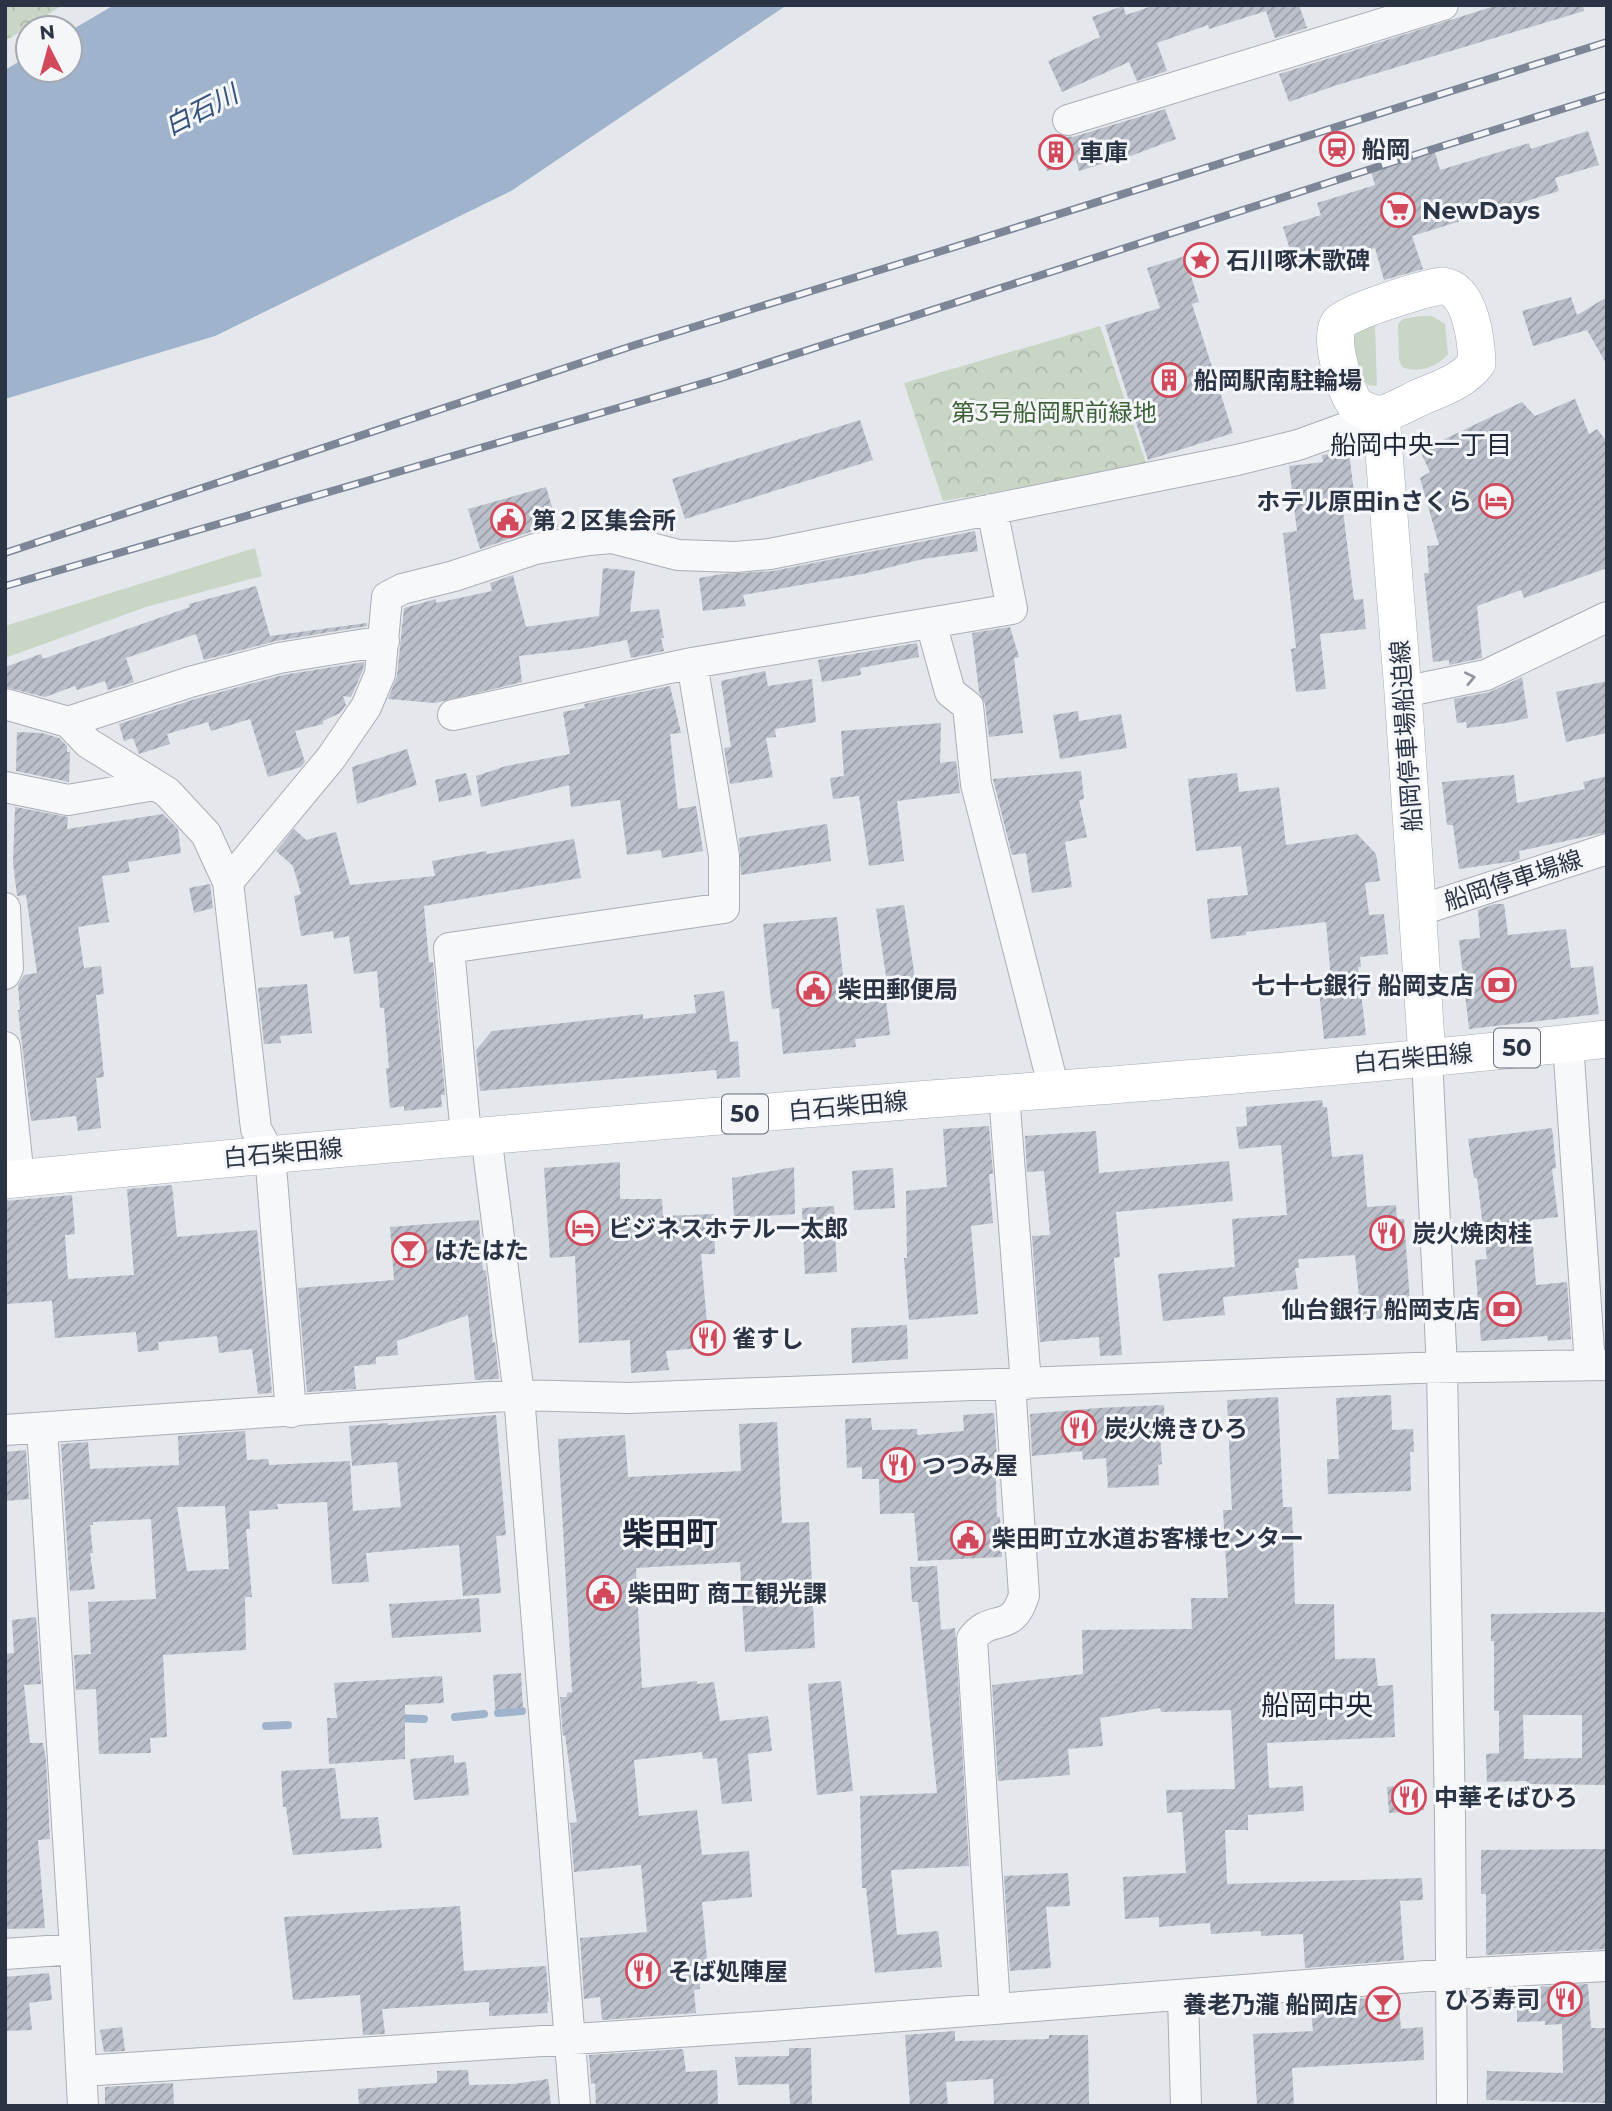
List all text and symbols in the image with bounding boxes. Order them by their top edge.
north arrow [14,14,84,84]
text: N [38,20,56,45]
water label: 白石川 [159,77,246,142]
station icon: 船岡 [1318,130,1356,168]
building icon: 車庫 [1037,133,1075,171]
place label: 船岡 [1362,135,1410,164]
place label: 車庫 [1080,138,1128,167]
supermarket icon: NewDays [1379,191,1417,229]
place label: NewDays [1422,196,1540,225]
place icon: 石川啄木歌碑 [1182,241,1220,279]
place label: 石川啄木歌碑 [1226,246,1370,275]
building icon: 船岡駅南駐輪場 [1150,361,1188,399]
place label: 船岡駅南駐輪場 [1194,366,1362,395]
park label: 第3号船岡駅前緑地 [951,398,1157,427]
district label: 船岡中央一丁目 [1330,429,1512,461]
hotel icon: ホテル原田inさくら [1477,482,1515,520]
place label: ホテル原田inさくら [1256,487,1472,516]
public building icon: 第２区集会所 [489,501,527,539]
place label: 第２区集会所 [532,506,676,535]
street label: 船岡停車場船迫線 [1385,639,1427,833]
one-way arrow [1464,671,1476,686]
street label: 船岡停車場線 [1440,844,1586,916]
bank icon: 七十七銀行 船岡支店 [1480,966,1518,1004]
public building icon: 柴田郵便局 [795,970,833,1008]
place label: 七十七銀行 船岡支店 [1251,971,1474,1000]
place label: 柴田郵便局 [838,975,958,1004]
road number: 50 [1494,1028,1540,1068]
street label: 白石柴田線 [1352,1038,1474,1078]
street label: 白石柴田線 [787,1086,909,1126]
road number: 50 [722,1094,768,1134]
street label: 白石柴田線 [222,1133,344,1173]
hotel icon: ビジネスホテル一太郎 [564,1209,602,1247]
place label: ビジネスホテル一太郎 [608,1214,848,1243]
restaurant icon: 炭火焼肉桂 [1368,1214,1406,1252]
place label: 炭火焼肉桂 [1412,1219,1532,1248]
bar icon: はたはた [390,1231,428,1269]
place label: はたはた [434,1236,529,1265]
bank icon: 仙台銀行 船岡支店 [1485,1290,1523,1328]
place label: 仙台銀行 船岡支店 [1281,1295,1480,1324]
restaurant icon: 雀すし [689,1319,727,1357]
place label: 雀すし [732,1324,804,1353]
restaurant icon: 炭火焼きひろ [1060,1409,1098,1447]
place label: 炭火焼きひろ [1104,1414,1248,1443]
restaurant icon: つつみ屋 [879,1446,917,1484]
place label: つつみ屋 [922,1451,1018,1480]
district label: 柴田町 [622,1514,718,1553]
public building icon: 柴田町立水道お客様センター [949,1519,987,1557]
place label: 柴田町立水道お客様センター [992,1524,1304,1553]
public building icon: 柴田町 商工観光課 [585,1574,623,1612]
place label: 柴田町 商工観光課 [628,1579,827,1608]
district label: 船岡中央 [1261,1688,1373,1722]
restaurant icon: 中華そばひろ [1390,1778,1428,1816]
place label: 中華そばひろ [1434,1783,1578,1812]
restaurant icon: そば処陣屋 [624,1952,662,1990]
place label: そば処陣屋 [668,1957,788,1986]
restaurant icon: ひろ寿司 [1546,1980,1584,2018]
bar icon: 養老乃瀧 船岡店 [1364,1985,1402,2023]
place label: ひろ寿司 [1444,1985,1540,2014]
place label: 養老乃瀧 船岡店 [1183,1990,1358,2019]

